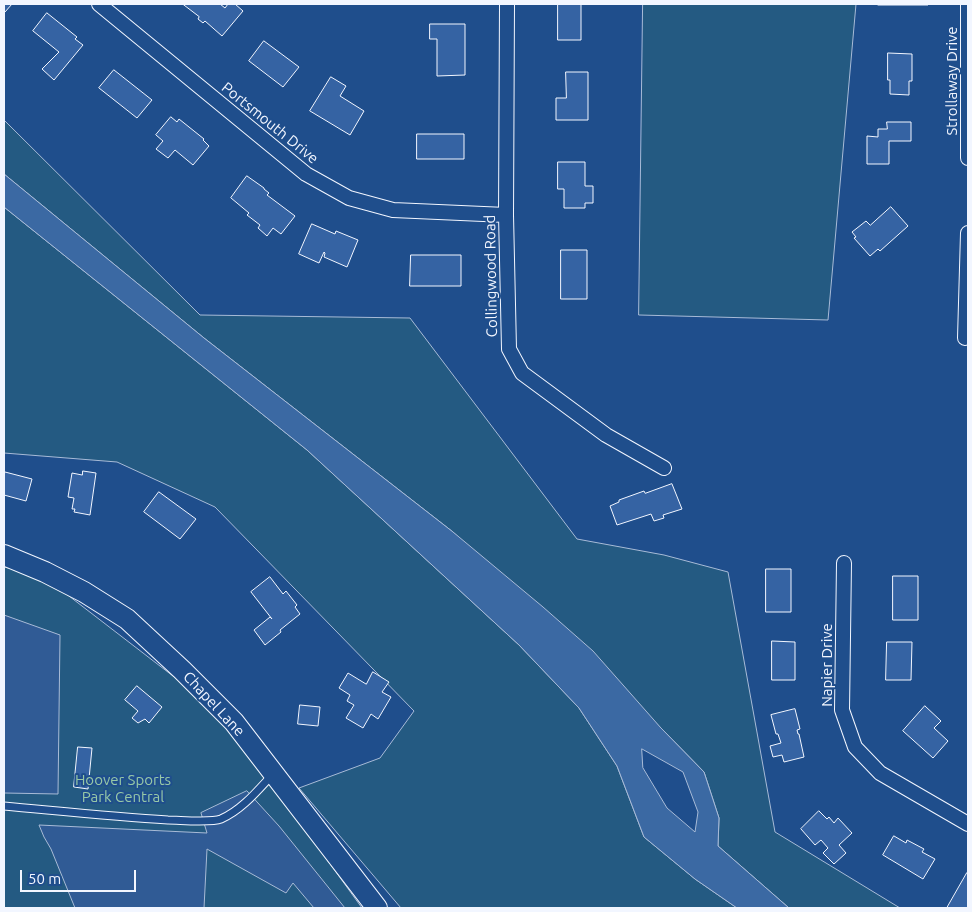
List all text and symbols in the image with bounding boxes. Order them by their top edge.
street label: Strollaway Drive [943,26,961,136]
street label: Portsmouth Drive [218,78,322,168]
street label: Collingwood Road [481,215,501,337]
street label: Napier Drive [818,623,836,707]
street label: Chapel Lane [179,668,249,740]
park label: Hoover Sports Park Central [75,771,171,806]
scale bar [22,860,139,892]
text: 50 m [28,870,61,887]

